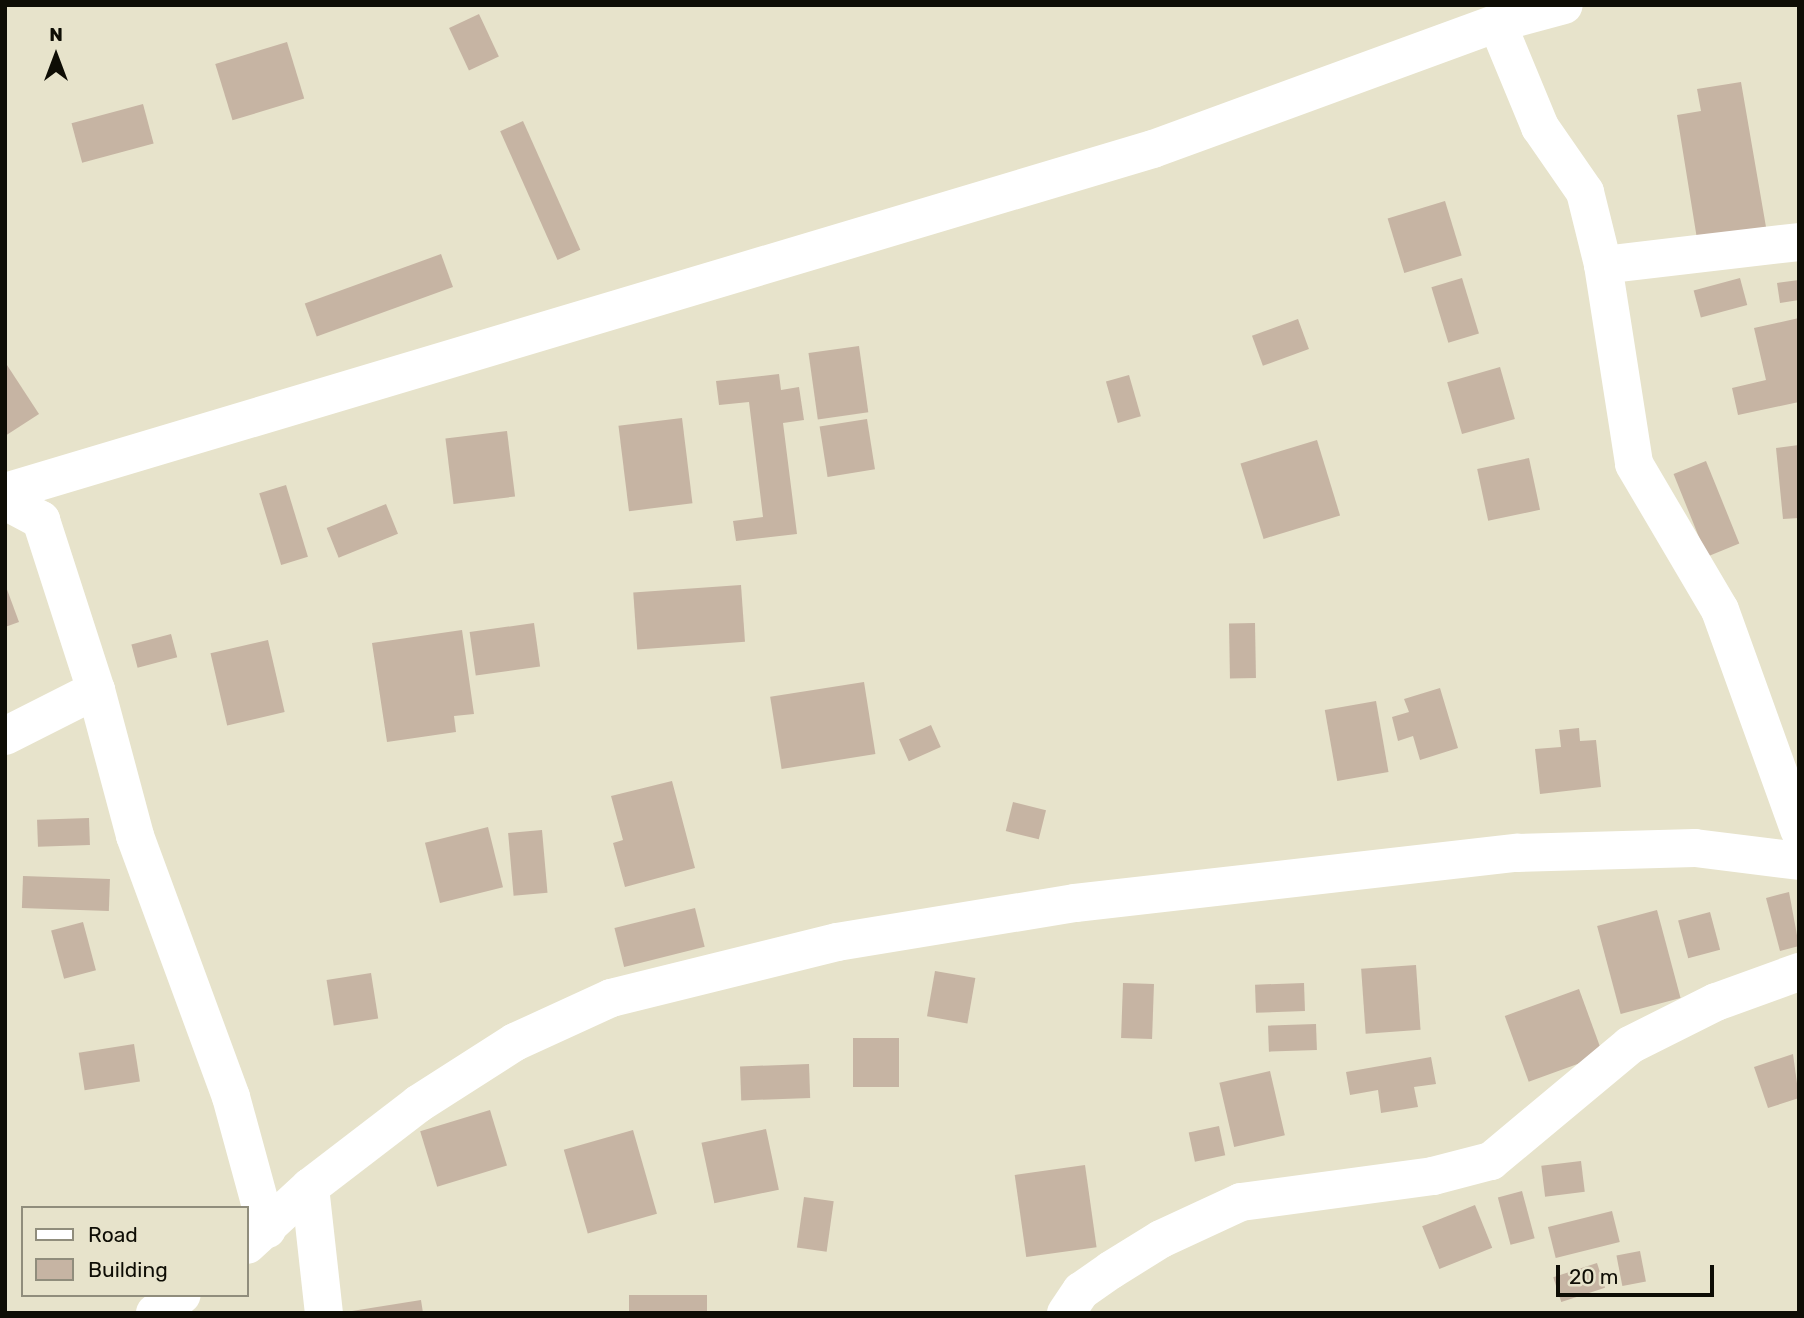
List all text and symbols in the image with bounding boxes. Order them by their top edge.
north arrow [21,21,91,91]
text: N [49,23,63,46]
legend [21,1206,248,1297]
text: Road [88,1222,138,1247]
scale bar [1559,1252,1716,1296]
text: Building [88,1257,168,1282]
text: 20 m [1569,1264,1618,1289]

